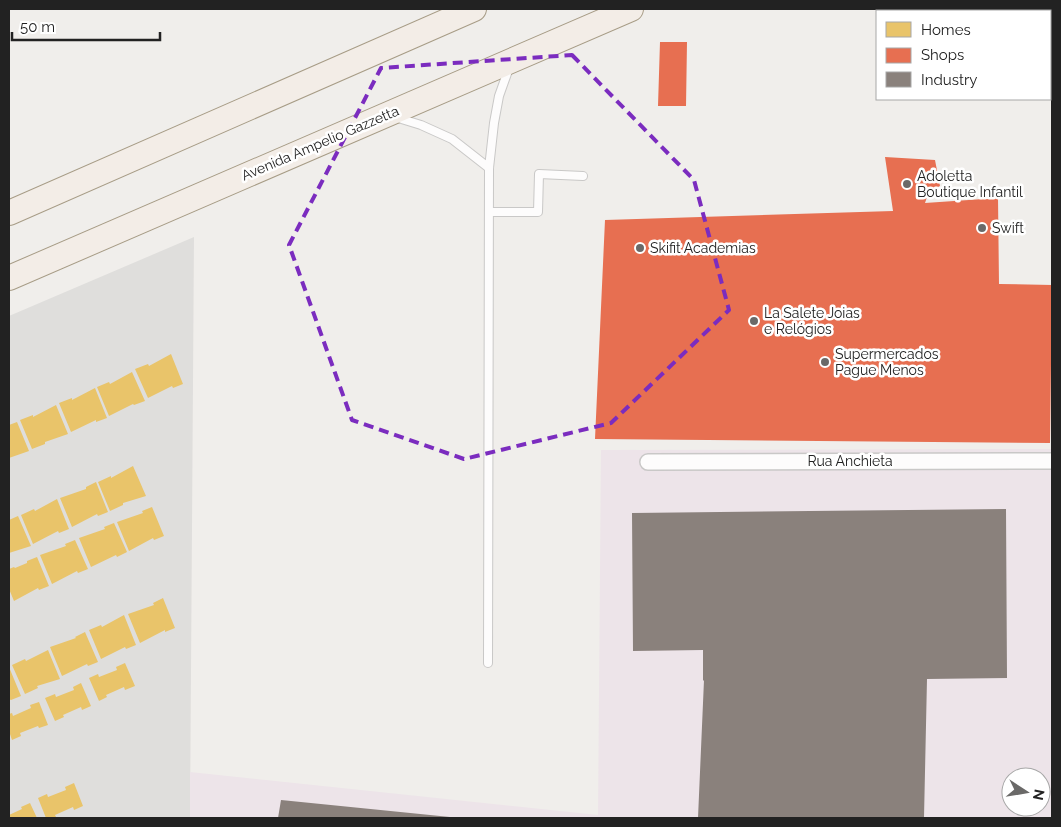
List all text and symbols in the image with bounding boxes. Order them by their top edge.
scale bar [12,10,160,42]
legend [876,10,1051,100]
text: 50 m [20,18,55,36]
text: Homes [921,21,971,39]
text: Shops [921,46,964,64]
text: Industry [921,71,977,89]
street label: Avenida Ampelio Gazzetta [239,103,401,183]
place label: Adoletta Boutique Infantil [917,168,1023,200]
marker: Adoletta Boutique Infantil [901,178,913,190]
place label: Swift [992,220,1024,236]
marker: Swift [976,222,988,234]
place label: Skifit Academias [650,240,756,256]
marker: Skifit Academias [634,242,646,254]
place label: La Salete Joias e Relógios [764,305,860,337]
marker: La Salete Joias e Relógios [748,315,760,327]
place label: Supermercados Pague Menos [835,346,939,378]
marker: Supermercados Pague Menos [819,356,831,368]
street label: Rua Anchieta [807,453,893,469]
north arrow [1001,767,1051,817]
text: N [1030,788,1048,802]

